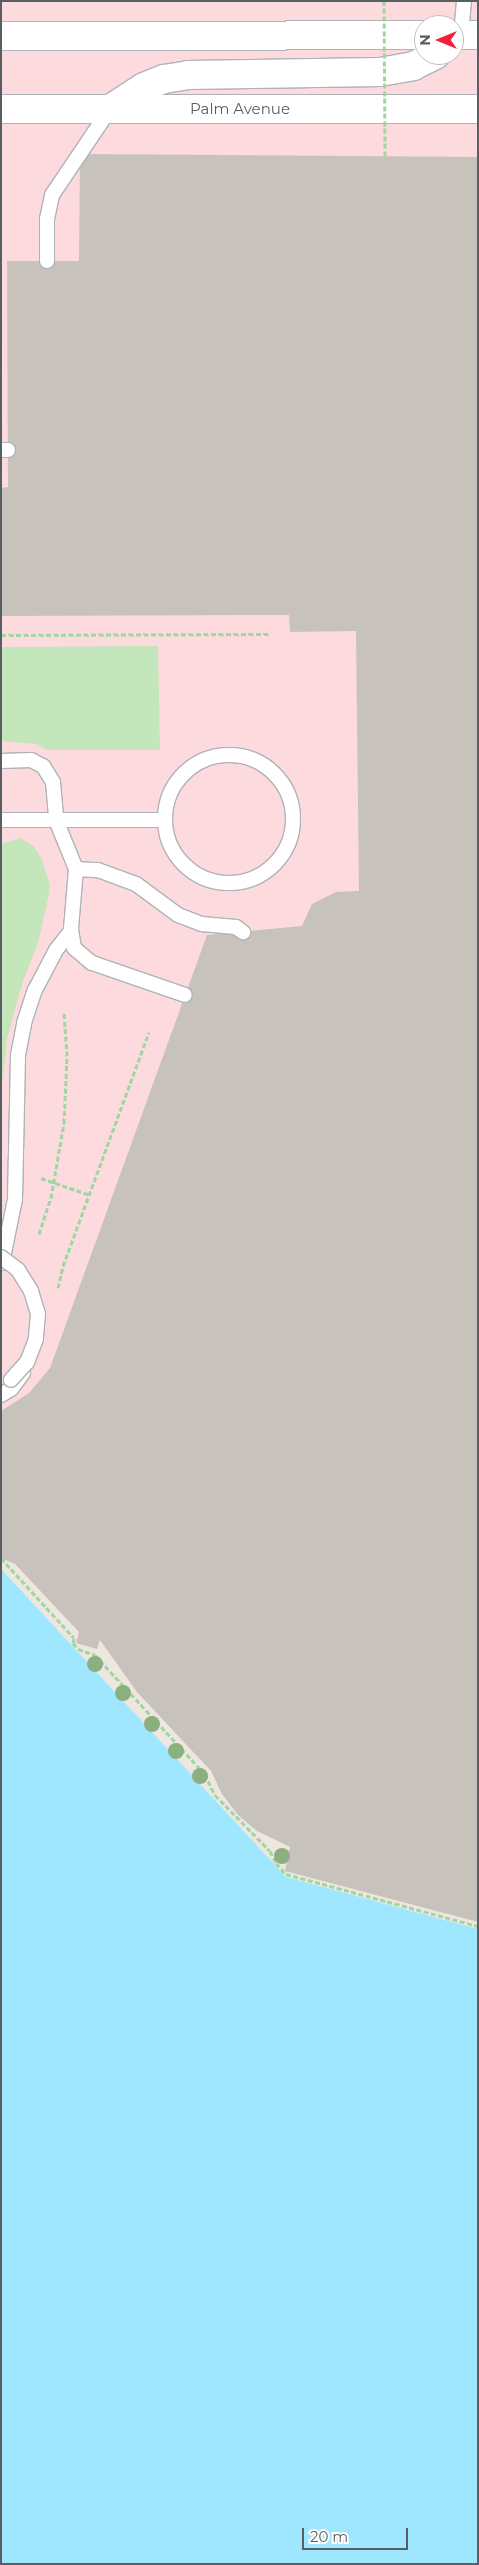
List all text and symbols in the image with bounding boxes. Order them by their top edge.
north arrow [414,15,464,65]
text: N [416,34,434,46]
street label: Palm Avenue [190,100,290,118]
scale bar [304,2518,410,2550]
text: 20 m [310,2527,348,2546]

